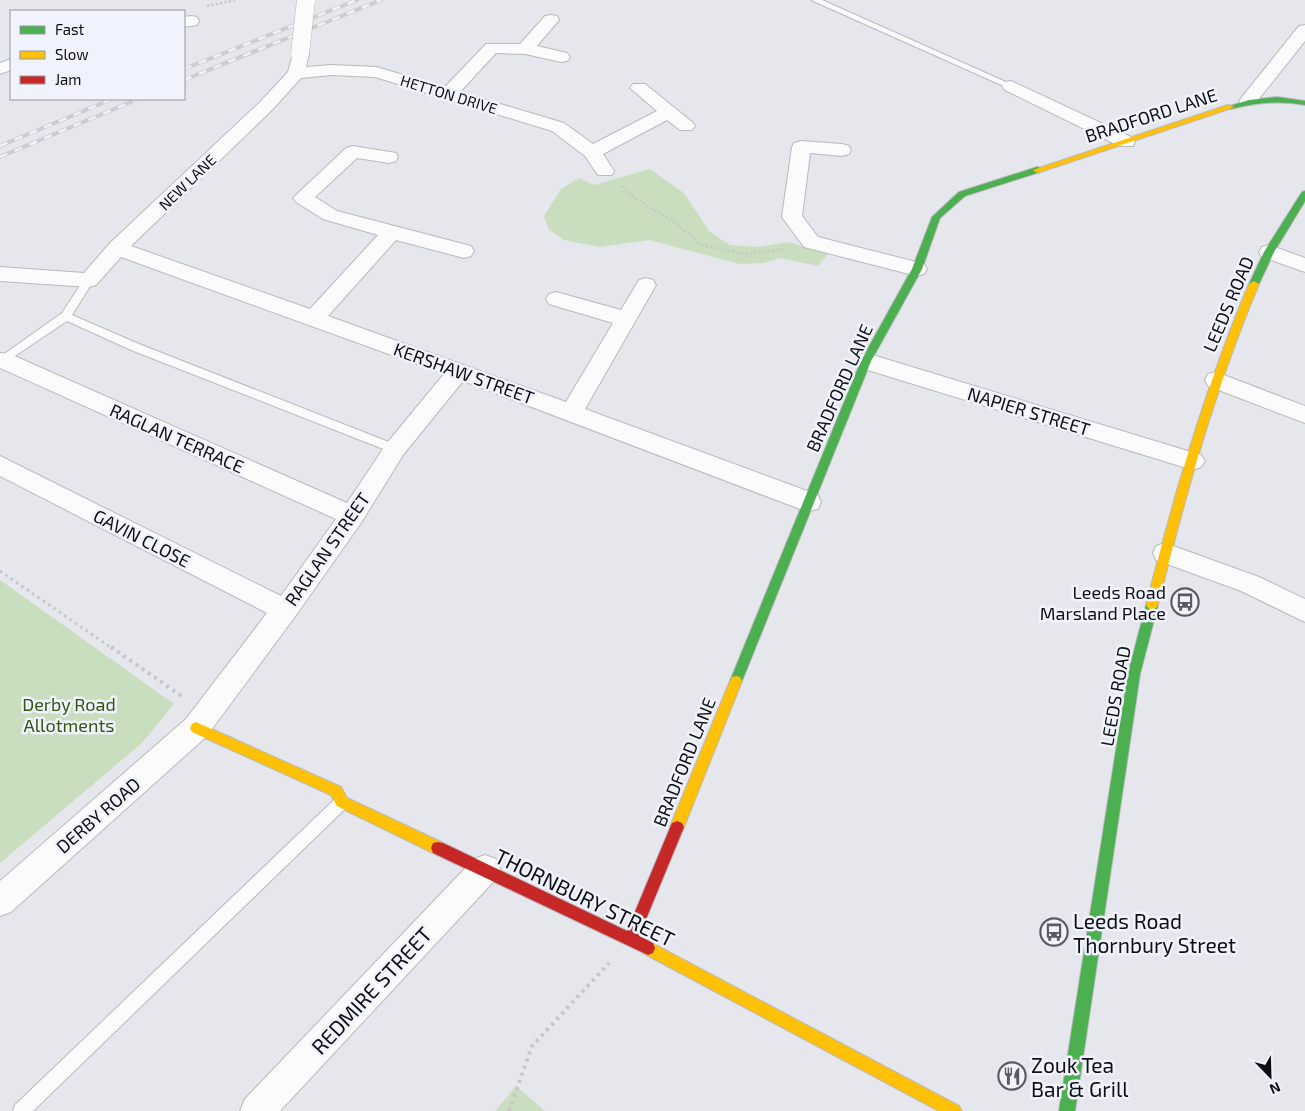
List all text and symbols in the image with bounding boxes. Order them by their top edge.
legend [10,10,185,100]
text: Fast [55,20,85,38]
text: Slow [55,45,89,63]
text: Jam [55,70,81,88]
street label: HETTON DRIVE [398,71,500,117]
street label: BRADFORD LANE [1082,83,1220,147]
street label: NEW LANE [155,150,219,214]
street label: LEEDS ROAD [1198,253,1258,355]
street label: BRADFORD LANE [801,321,877,455]
street label: KERSHAW STREET [391,337,538,409]
street label: NAPIER STREET [965,382,1093,440]
street label: RAGLAN TERRACE [107,399,247,477]
street label: RAGLAN STREET [280,488,374,610]
street label: GAVIN CLOSE [90,504,194,572]
place label: Leeds Road Marsland Place [1040,581,1166,624]
bus stop icon: Leeds Road Marsland Place [1170,587,1200,617]
street label: LEEDS ROAD [1095,644,1135,748]
park label: Derby Road Allotments [22,693,116,736]
street label: BRADFORD LANE [648,694,720,830]
street label: DERBY ROAD [51,773,145,857]
street label: THORNBURY STREET [491,843,679,951]
place label: Leeds Road Thornbury Street [1073,908,1236,957]
bus stop icon: Leeds Road Thornbury Street [1039,917,1069,947]
street label: REDMIRE STREET [306,921,436,1059]
north arrow [1245,1051,1295,1101]
place label: Zouk Tea Bar & Grill [1031,1052,1129,1101]
restaurant icon: Zouk Tea Bar & Grill [997,1061,1027,1091]
text: N [1267,1079,1283,1098]

